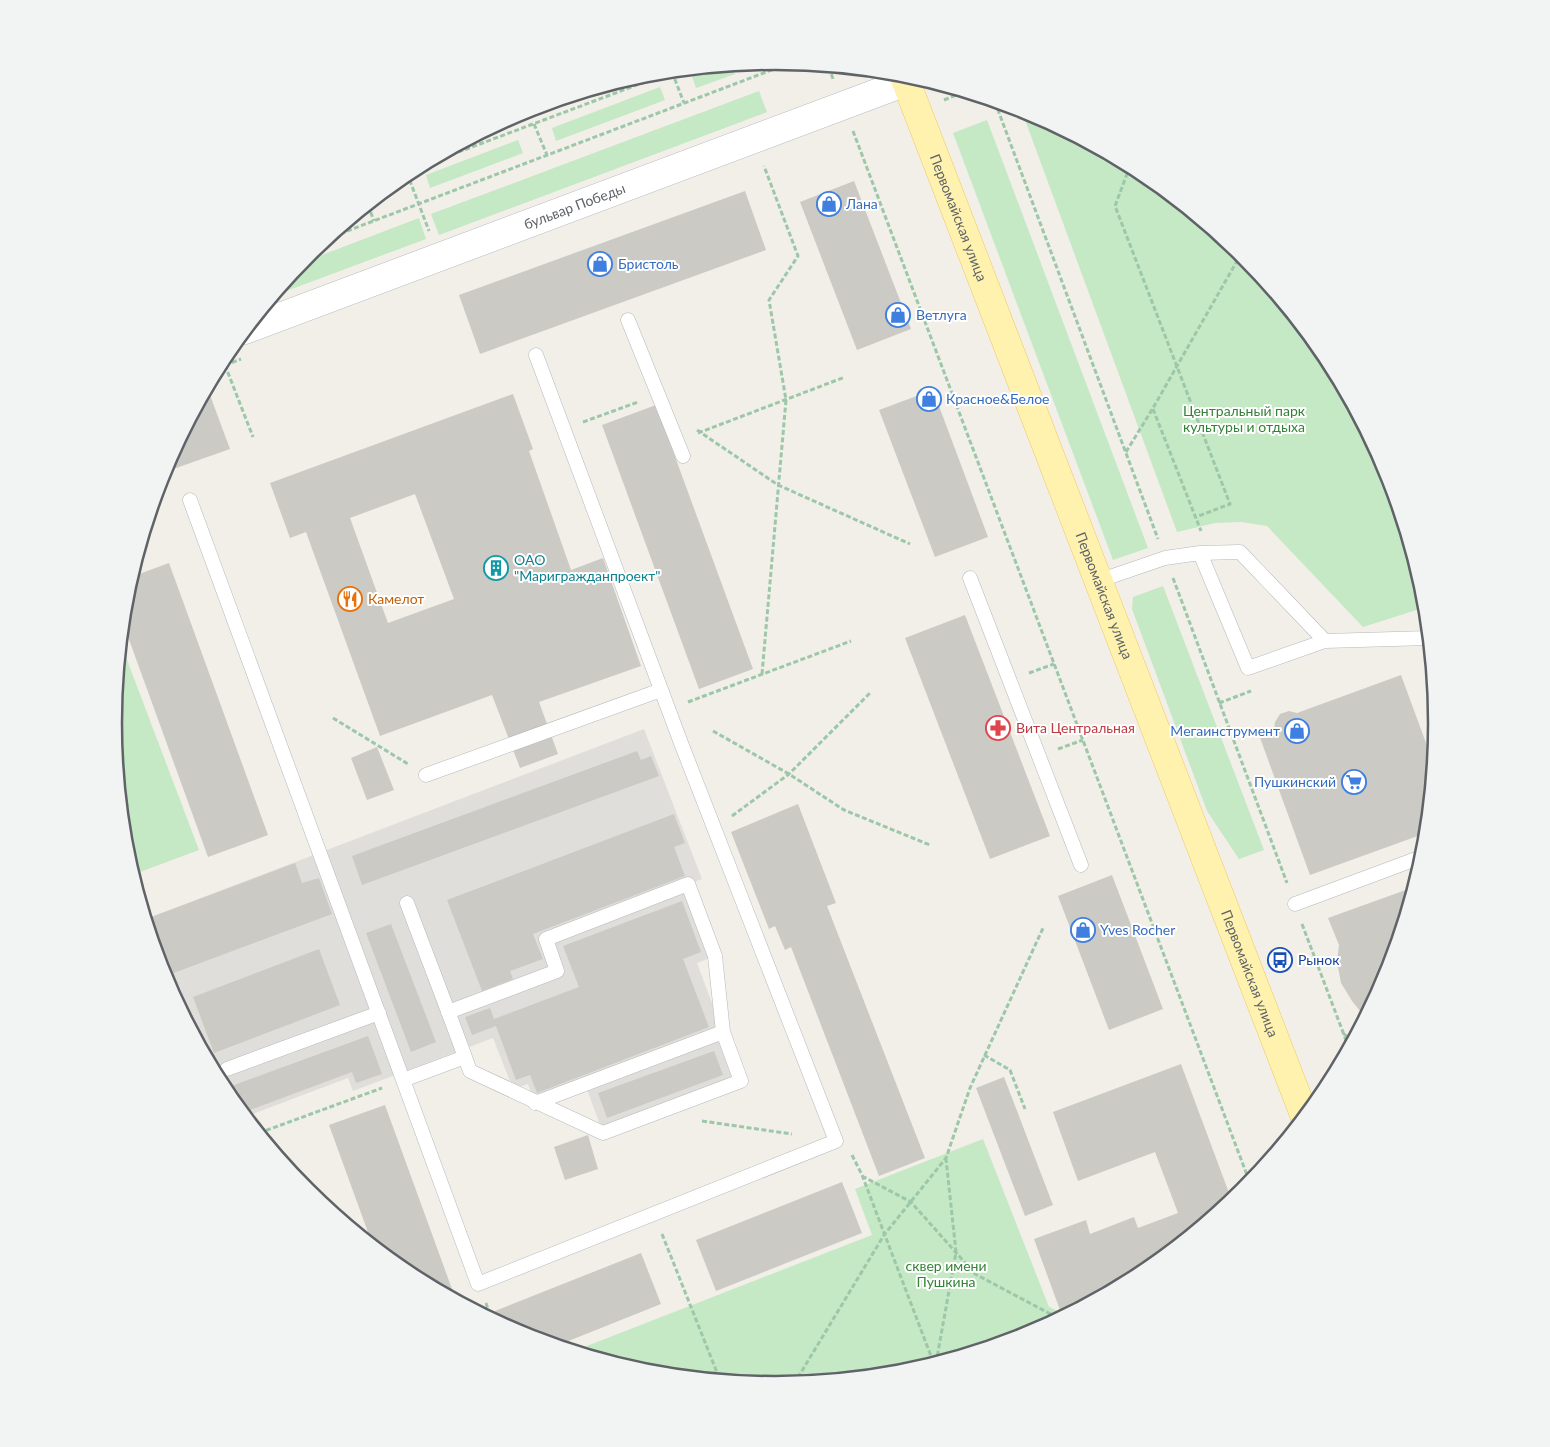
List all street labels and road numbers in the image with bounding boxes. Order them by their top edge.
street label: Первомайская улица [927,152,991,284]
street label: бульвар Победы [521,179,628,233]
street label: Первомайская улица [1072,529,1137,661]
street label: Первомайская улица [1218,907,1282,1039]

